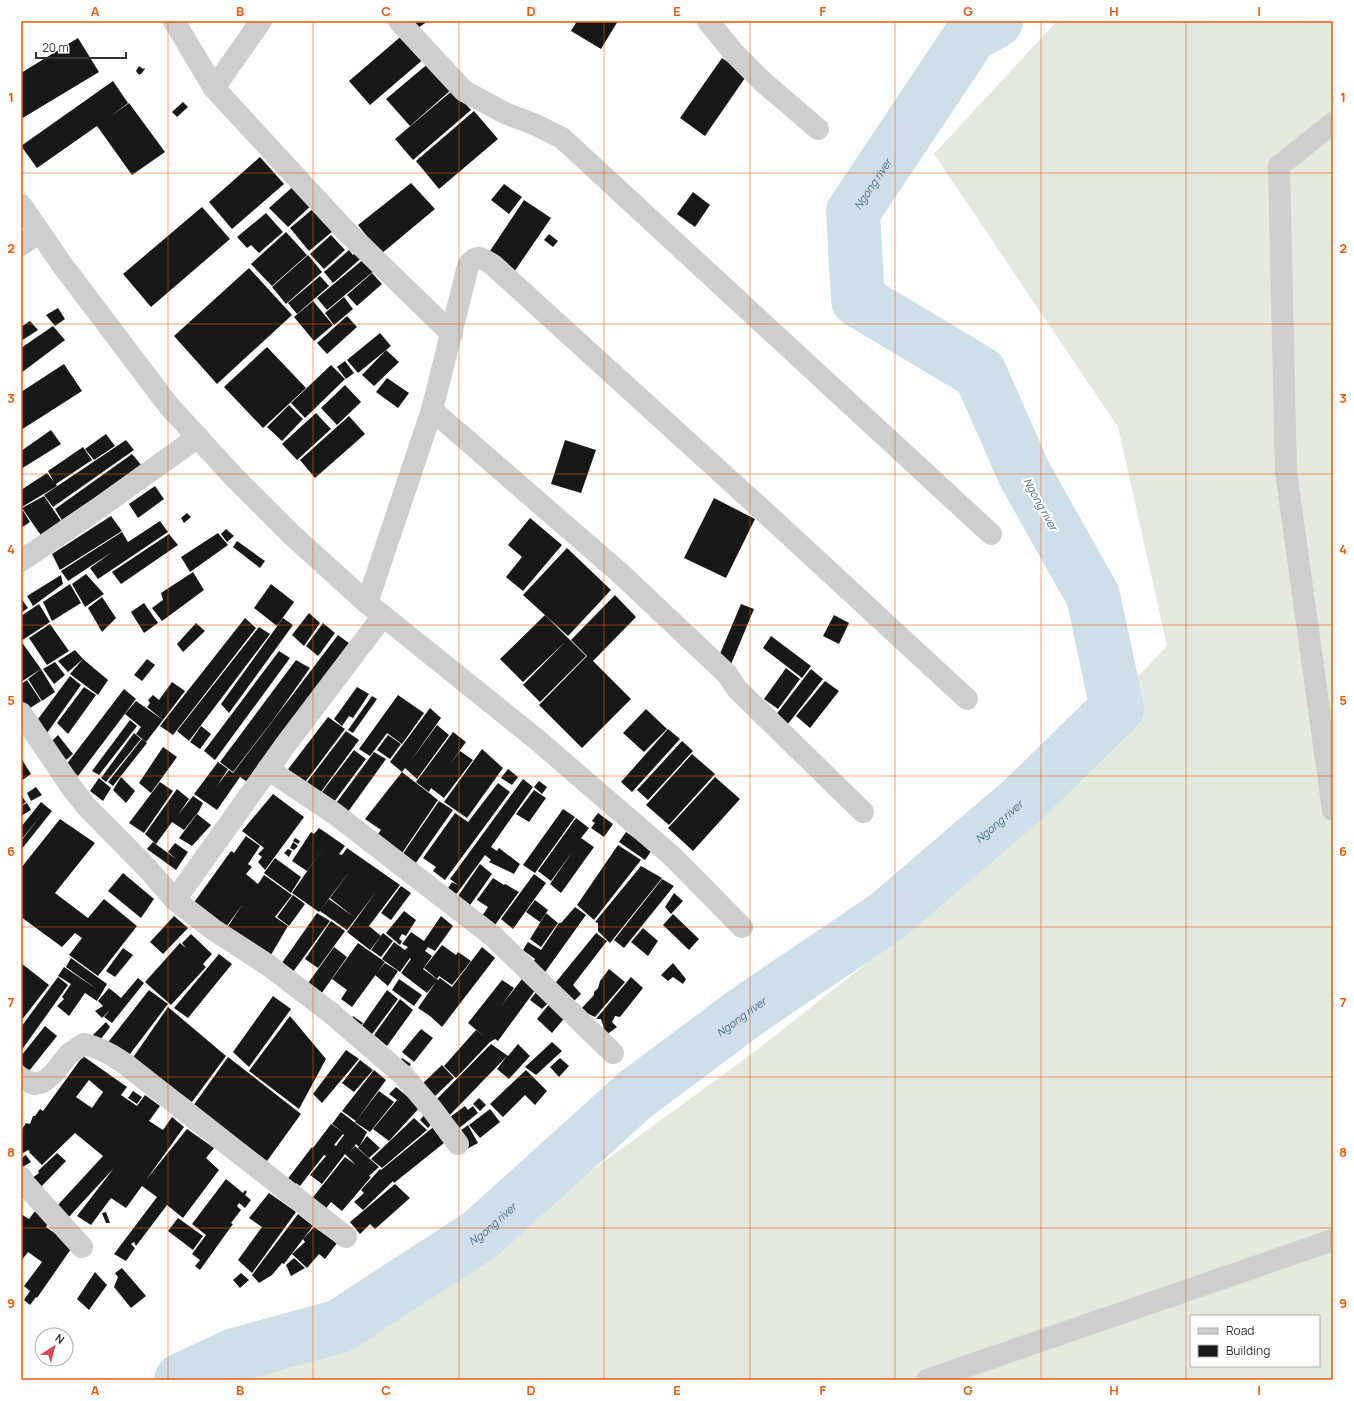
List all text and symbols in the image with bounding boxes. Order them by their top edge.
text: A [91,2,100,20]
text: B [236,2,244,20]
text: C [381,2,391,20]
text: D [526,2,536,20]
text: E [673,2,681,20]
text: F [820,2,827,20]
text: G [963,2,973,20]
text: H [1109,2,1119,20]
text: I [1257,2,1261,20]
scale bar [36,34,126,60]
text: 20 m [42,39,69,56]
text: 1 [8,88,14,106]
text: 1 [1340,88,1346,106]
water label: Ngong river [850,154,895,212]
text: 2 [7,239,15,257]
text: 2 [1339,239,1347,257]
text: 3 [7,389,15,407]
text: 3 [1339,389,1347,407]
water label: Ngong river [1020,475,1063,535]
text: 4 [7,540,15,558]
text: 4 [1339,540,1347,558]
text: 5 [7,691,15,709]
text: 5 [1339,691,1347,709]
water label: Ngong river [971,795,1027,845]
text: 6 [7,842,15,860]
text: 6 [1339,842,1347,860]
water label: Ngong river [713,992,770,1039]
text: 7 [8,993,15,1011]
text: 7 [1340,993,1347,1011]
text: 8 [7,1143,15,1161]
text: 8 [1339,1143,1347,1161]
water label: Ngong river [465,1197,520,1248]
text: 9 [7,1294,15,1312]
text: 9 [1339,1294,1347,1312]
legend [1190,1315,1320,1367]
text: Road [1226,1322,1254,1339]
north arrow [34,1327,74,1367]
text: N [53,1330,68,1347]
text: Building [1226,1342,1270,1359]
text: A [91,1381,100,1399]
text: B [236,1381,244,1399]
text: C [381,1381,391,1399]
text: D [526,1381,536,1399]
text: E [673,1381,681,1399]
text: F [820,1381,827,1399]
text: G [963,1381,973,1399]
text: H [1109,1381,1119,1399]
text: I [1257,1381,1261,1399]

